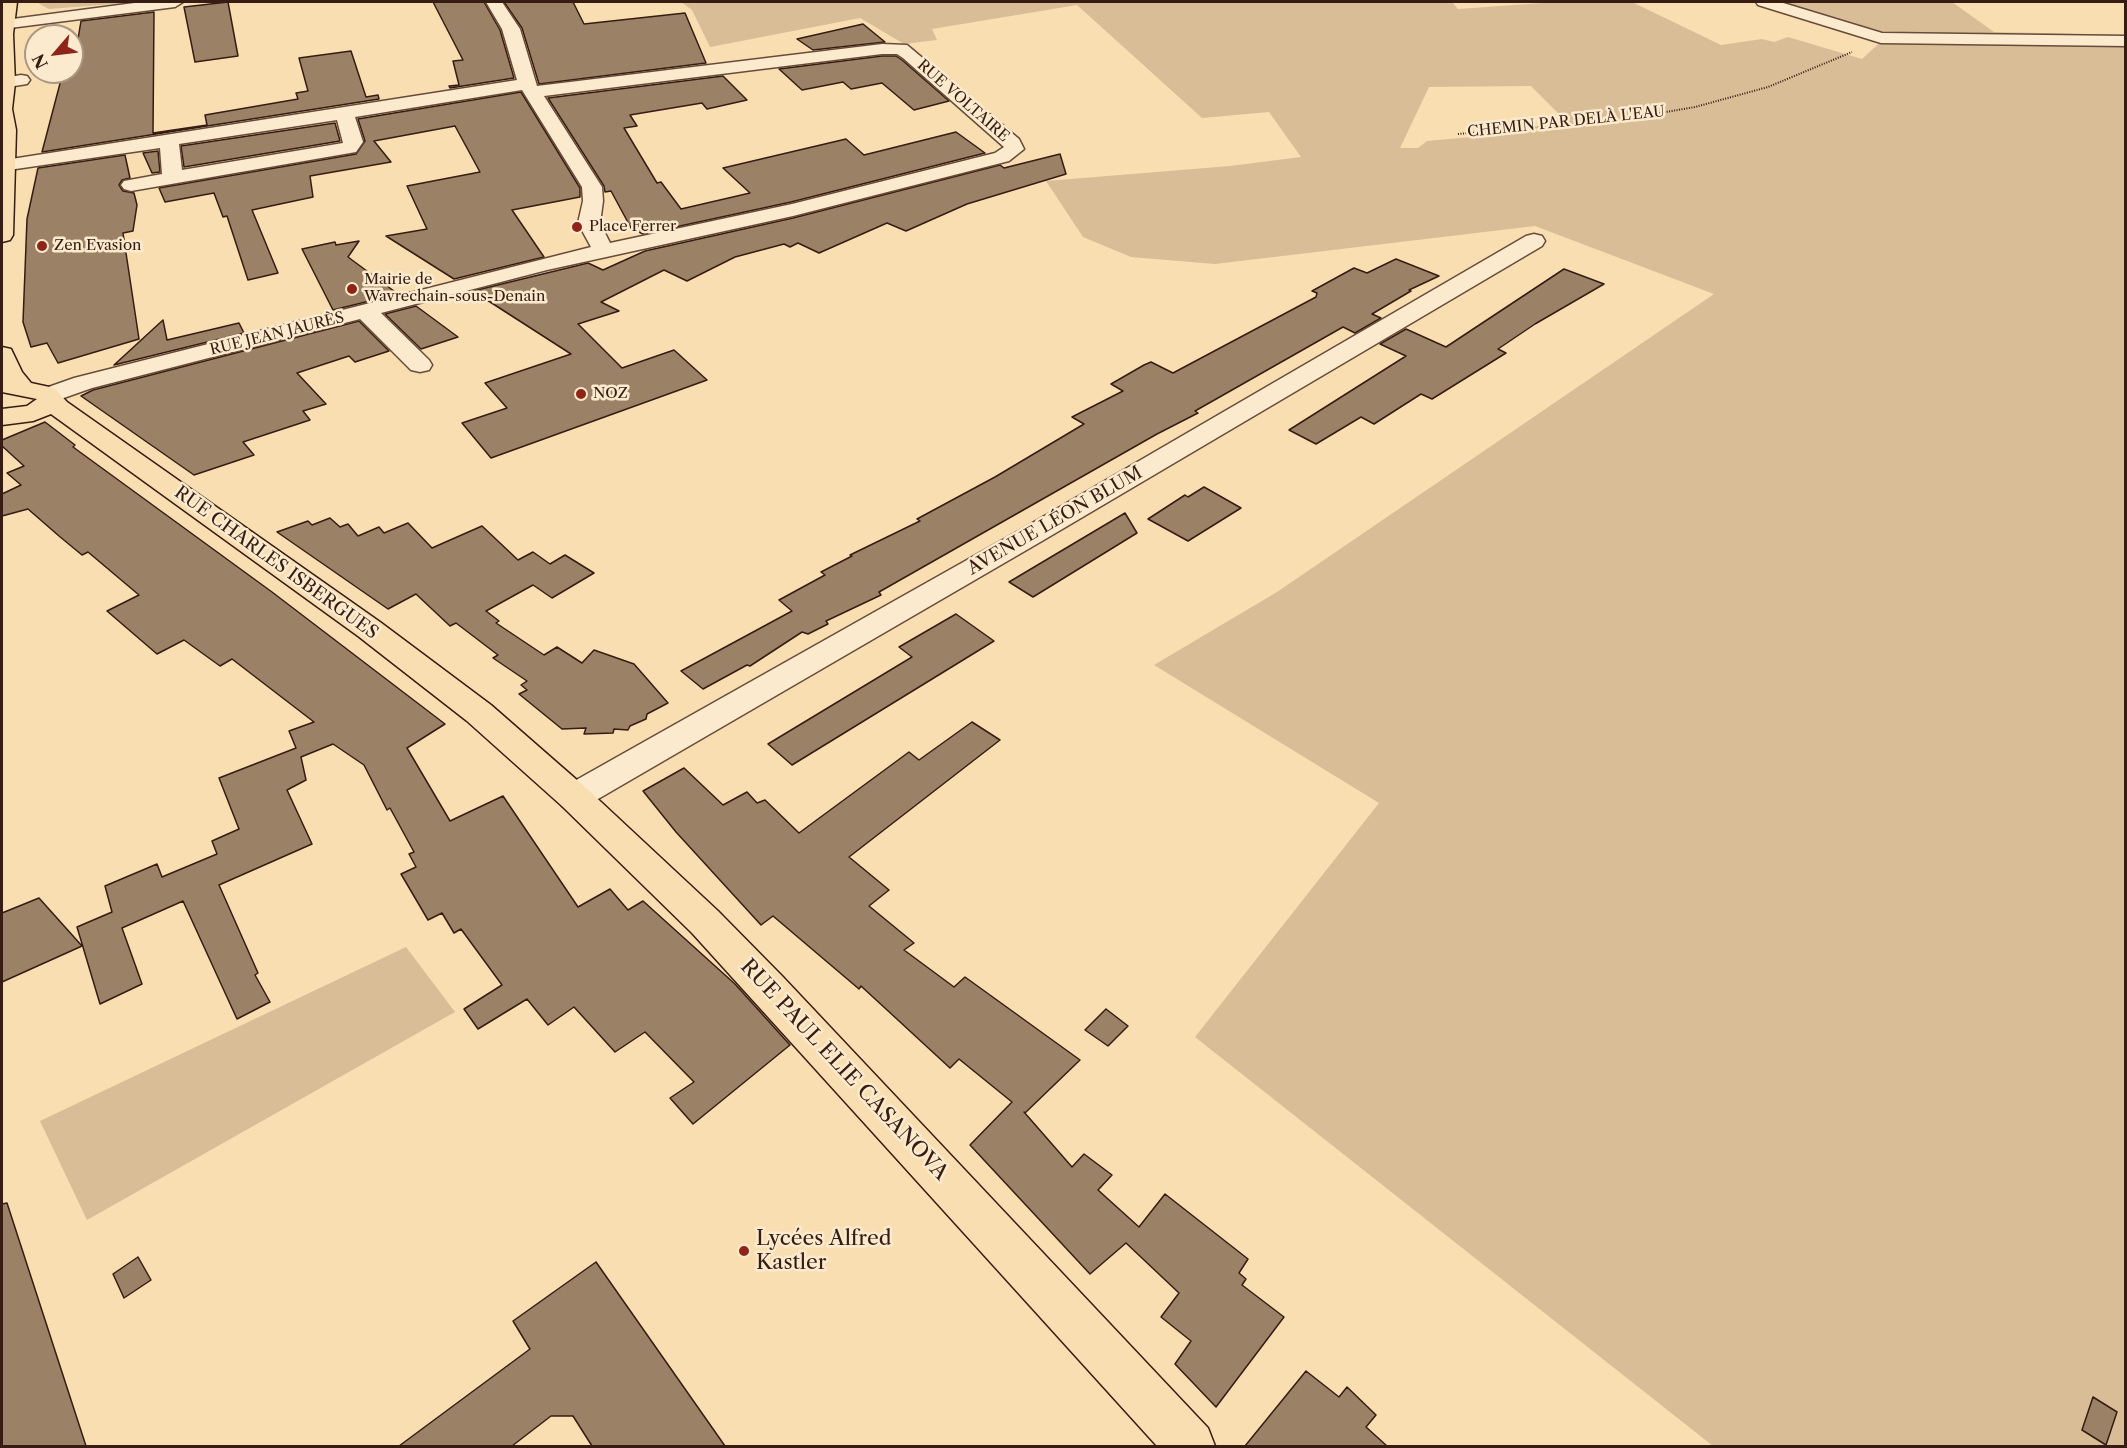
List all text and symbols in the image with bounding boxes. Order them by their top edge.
north arrow [24,24,84,84]
text: N [28,51,52,72]
street label: RUE VOLTAIRE [913,56,1013,146]
street label: CHEMIN PAR DELÀ L'EAU [1466,103,1666,141]
place label: Place Ferrer [589,218,676,236]
marker: Place Ferrer [570,220,584,234]
place label: Zen Evasion [54,237,142,255]
marker: Zen Evasion [35,239,49,253]
place label: Mairie de Wavrechain-sous-Denain [364,271,545,306]
marker: Mairie de Wavrechain-sous-Denain [345,282,359,296]
street label: RUE JEAN JAURÈS [208,309,346,359]
place label: NOZ [593,385,628,403]
marker: NOZ [574,387,588,401]
street label: AVENUE LÉON BLUM [964,462,1146,580]
street label: RUE CHARLES ISBERGUES [170,482,382,644]
street label: RUE PAUL ELIE CASANOVA [735,954,953,1186]
place label: Lycées Alfred Kastler [756,1226,891,1276]
marker: Lycées Alfred Kastler [737,1244,751,1258]

